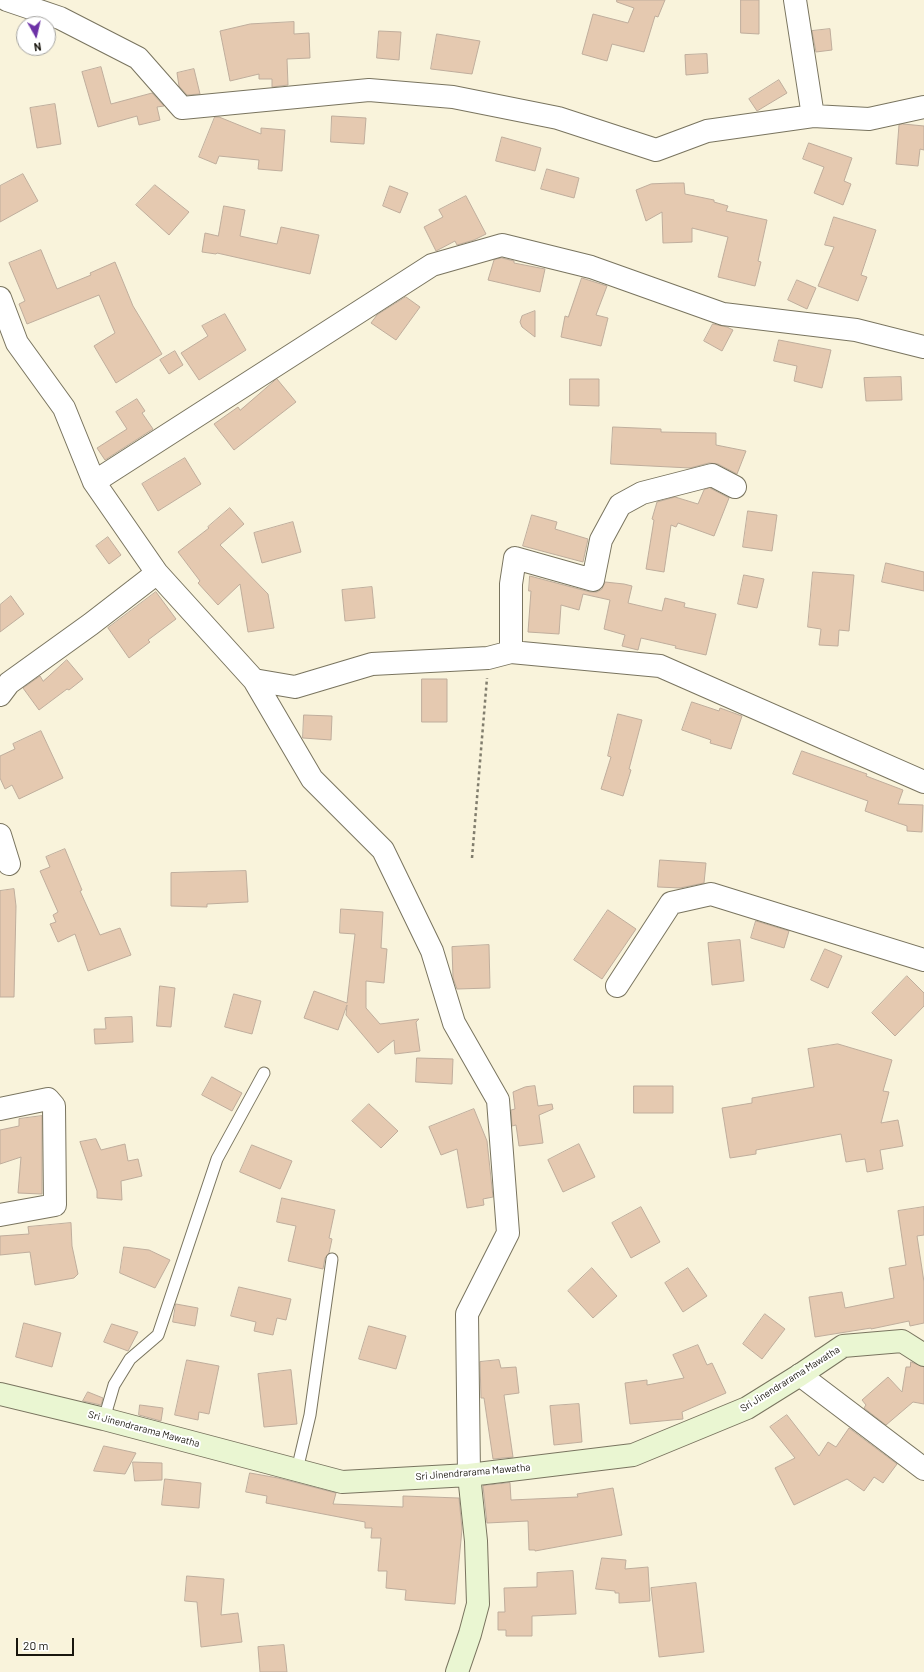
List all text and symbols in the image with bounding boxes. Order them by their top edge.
north arrow [16,16,56,56]
text: N [33,40,42,54]
street label: Sri Jinendrarama Mawatha [738,1343,842,1415]
street label: Sri Jinendrarama Mawatha [87,1408,201,1450]
street label: Sri Jinendrarama Mawatha [415,1461,531,1483]
scale bar [18,1630,76,1656]
text: 20 m [23,1638,49,1652]

